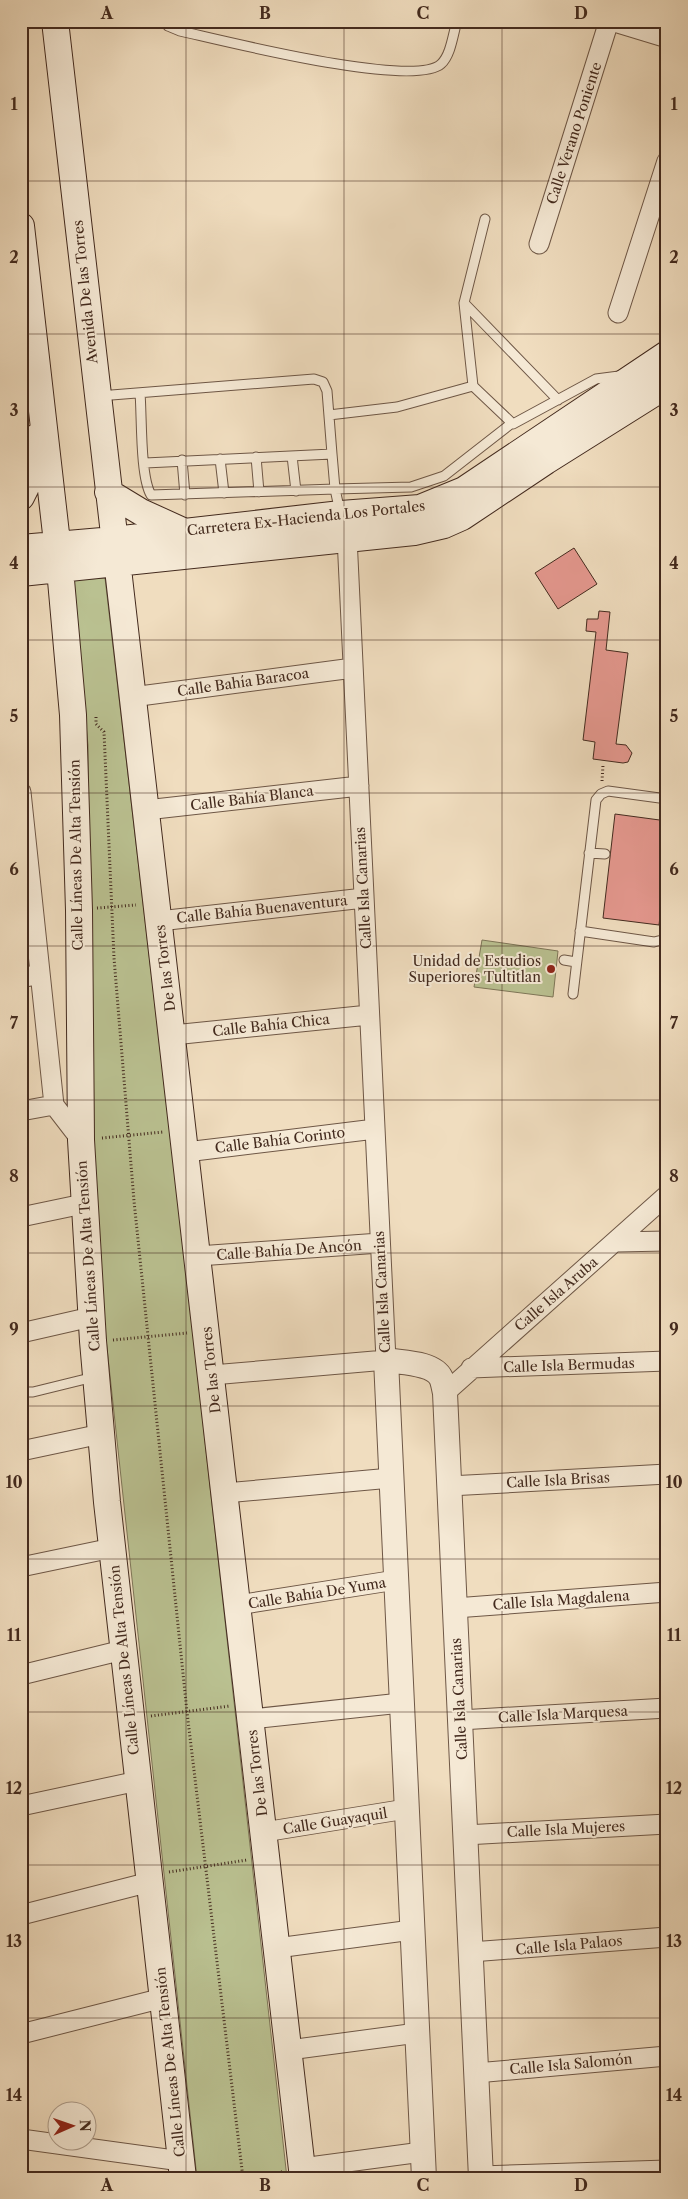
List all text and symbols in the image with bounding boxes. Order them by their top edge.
text: A [100,3,114,23]
text: B [259,3,271,23]
text: C [417,3,429,23]
text: D [574,3,588,23]
street label: Calle Verano Poniente [543,59,606,206]
text: 1 [10,94,18,114]
text: 1 [670,94,678,114]
street label: Avenida De las Torres [69,219,102,366]
text: 2 [9,247,19,267]
text: 2 [669,247,679,267]
text: 3 [9,400,19,420]
text: 3 [669,400,679,420]
street label: Carretera Ex-Hacienda Los Portales [186,497,426,539]
text: 4 [9,553,19,573]
text: 4 [669,553,679,573]
street label: Calle Bahía Baracoa [176,664,311,700]
text: 5 [10,706,19,726]
text: 5 [670,706,679,726]
street label: Calle Líneas De Alta Tensión [65,759,87,951]
street label: Calle Bahía Blanca [189,781,315,814]
street label: Calle Isla Canarias [351,826,375,950]
text: 6 [9,859,19,879]
text: 6 [669,859,679,879]
street label: Calle Bahía Buenaventura [176,891,349,927]
street label: De las Torres [151,924,179,1012]
place label: Unidad de Estudios Superiores Tultitlan [409,952,541,986]
marker: Unidad de Estudios Superiores Tultitlan [545,963,557,975]
street label: Calle Bahía Chica [211,1010,331,1040]
text: 7 [10,1013,19,1033]
text: 7 [670,1013,679,1033]
street label: Calle Bahía Corinto [214,1123,346,1157]
street label: Calle Líneas De Alta Tensión [72,1160,104,1352]
text: 8 [9,1166,19,1186]
text: 8 [669,1166,679,1186]
street label: Calle Isla Canarias [370,1230,394,1354]
street label: Calle Bahía De Ancón [216,1236,362,1264]
street label: Calle Isla Aruba [511,1252,602,1335]
text: 9 [9,1319,19,1339]
text: 9 [669,1319,679,1339]
street label: De las Torres [197,1326,225,1414]
street label: Calle Isla Bermudas [503,1354,635,1376]
street label: Calle Isla Brisas [506,1468,610,1492]
text: 10 [5,1472,23,1492]
text: 10 [665,1472,683,1492]
street label: Calle Líneas De Alta Tensión [105,1564,143,1756]
street label: Calle Bahía De Yuma [247,1573,388,1613]
street label: Calle Isla Magdalena [492,1586,631,1614]
text: 11 [7,1625,22,1645]
text: 11 [667,1625,682,1645]
street label: Calle Isla Canarias [447,1637,471,1761]
street label: Calle Isla Marquesa [498,1702,629,1726]
street label: De las Torres [243,1729,271,1817]
text: 12 [6,1778,22,1798]
text: 12 [666,1778,682,1798]
street label: Calle Guayaquil [282,1804,388,1838]
street label: Calle Isla Mujeres [506,1817,626,1841]
text: 13 [6,1931,22,1951]
street label: Calle Isla Palaos [515,1931,623,1959]
text: 13 [666,1931,682,1951]
street label: Calle Líneas De Alta Tensión [151,1966,189,2158]
street label: Calle Isla Salomón [509,2050,633,2078]
text: 14 [6,2085,22,2105]
text: 14 [666,2085,682,2105]
north arrow [48,2102,98,2152]
text: N [76,2119,94,2132]
text: A [100,2175,114,2195]
text: B [259,2175,271,2195]
text: C [417,2175,429,2195]
text: D [574,2175,588,2195]

